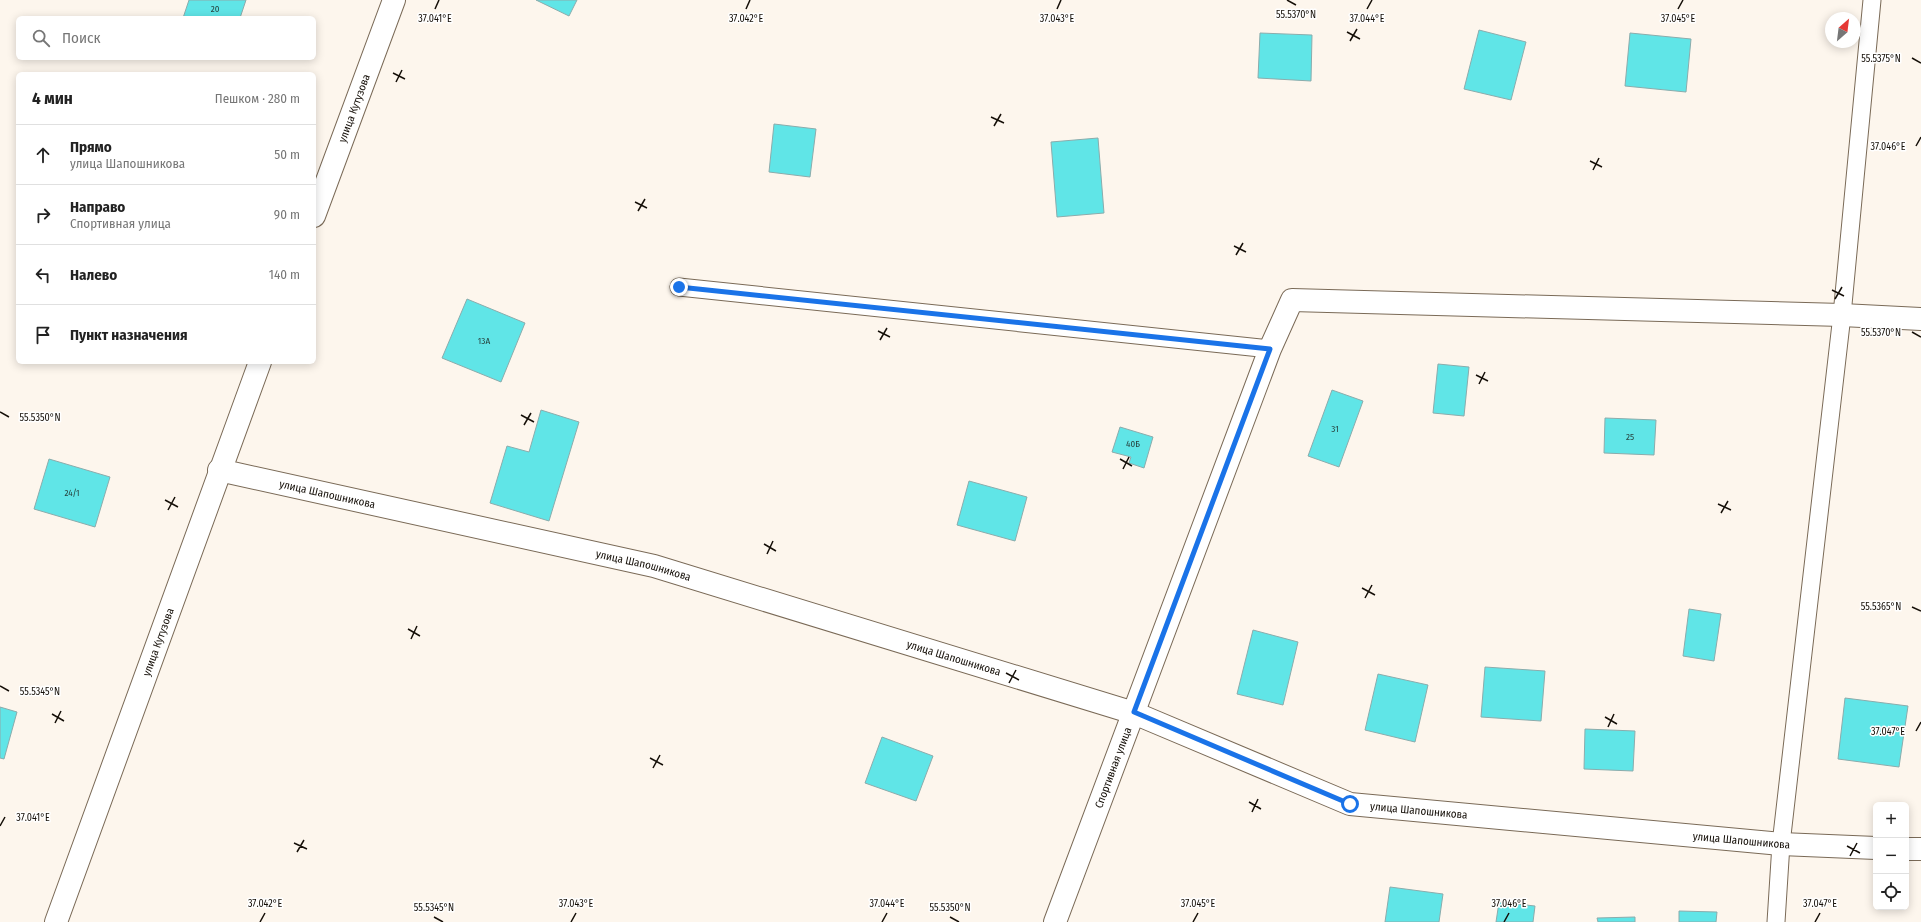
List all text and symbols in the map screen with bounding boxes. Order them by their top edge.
house number: 20 [211,4,220,14]
text: 55.5370°N [1276,9,1316,21]
north arrow [1825,12,1861,48]
text: 37.041°E [418,13,452,25]
text: 37.042°E [729,13,763,25]
text: 37.043°E [1040,13,1074,25]
text: 37.044°E [1350,13,1385,25]
text: 37.045°E [1661,13,1695,25]
search box [16,16,316,60]
icon: search [30,27,52,49]
text: Поиск [62,29,100,47]
text: 55.5375°N [1861,53,1901,65]
street label: улица Кутузова [335,72,372,144]
text: 4 мин [32,88,73,109]
text: Пешком · 280 m [215,91,300,106]
text: Прямо [70,138,112,156]
text: 37.046°E [1871,141,1906,153]
icon: ahead [32,144,54,166]
text: 50 m [274,147,300,162]
text: улица Шапошникова [70,156,185,171]
text: Направо [70,198,125,216]
icon: right [32,204,54,226]
text: 90 m [274,207,300,222]
text: Спортивная улица [70,216,171,231]
icon: left [32,264,54,286]
text: Налево [70,266,117,284]
text: 140 m [269,267,300,282]
route end [670,278,688,296]
icon: arrive [32,324,54,346]
text: Пункт назначения [70,326,188,344]
text: 55.5370°N [1861,327,1901,339]
house number: 13А [478,336,490,346]
text: 55.5350°N [20,412,60,424]
house number: 31 [1331,424,1339,434]
house number: 25 [1626,432,1634,442]
house number: 40Б [1126,439,1140,449]
street label: улица Шапошникова [278,477,376,511]
house number: 24/1 [64,488,80,498]
street label: улица Шапошникова [595,547,693,583]
text: 55.5365°N [1861,601,1901,613]
street label: улица Кутузова [140,606,176,678]
street label: улица Шапошникова [905,637,1002,678]
text: 55.5345°N [20,686,60,698]
street label: Спортивная улица [1092,725,1134,810]
text: 37.047°E [1871,726,1905,738]
route start [1341,795,1359,813]
street label: улица Шапошникова [1370,799,1468,821]
map controls [1873,802,1909,910]
button: + [1873,802,1909,838]
text: 37.041°E [16,812,50,824]
street label: улица Шапошникова [1692,829,1790,851]
button: − [1873,838,1909,874]
button: locate [1873,874,1909,910]
text: 37.042°E [248,898,282,910]
text: 37.043°E [559,898,593,910]
text: 37.044°E [870,898,905,910]
text: 37.045°E [1181,898,1215,910]
text: 37.046°E [1492,898,1527,910]
text: 37.047°E [1803,898,1837,910]
text: 55.5345°N [414,902,454,914]
text: 55.5350°N [930,902,970,914]

